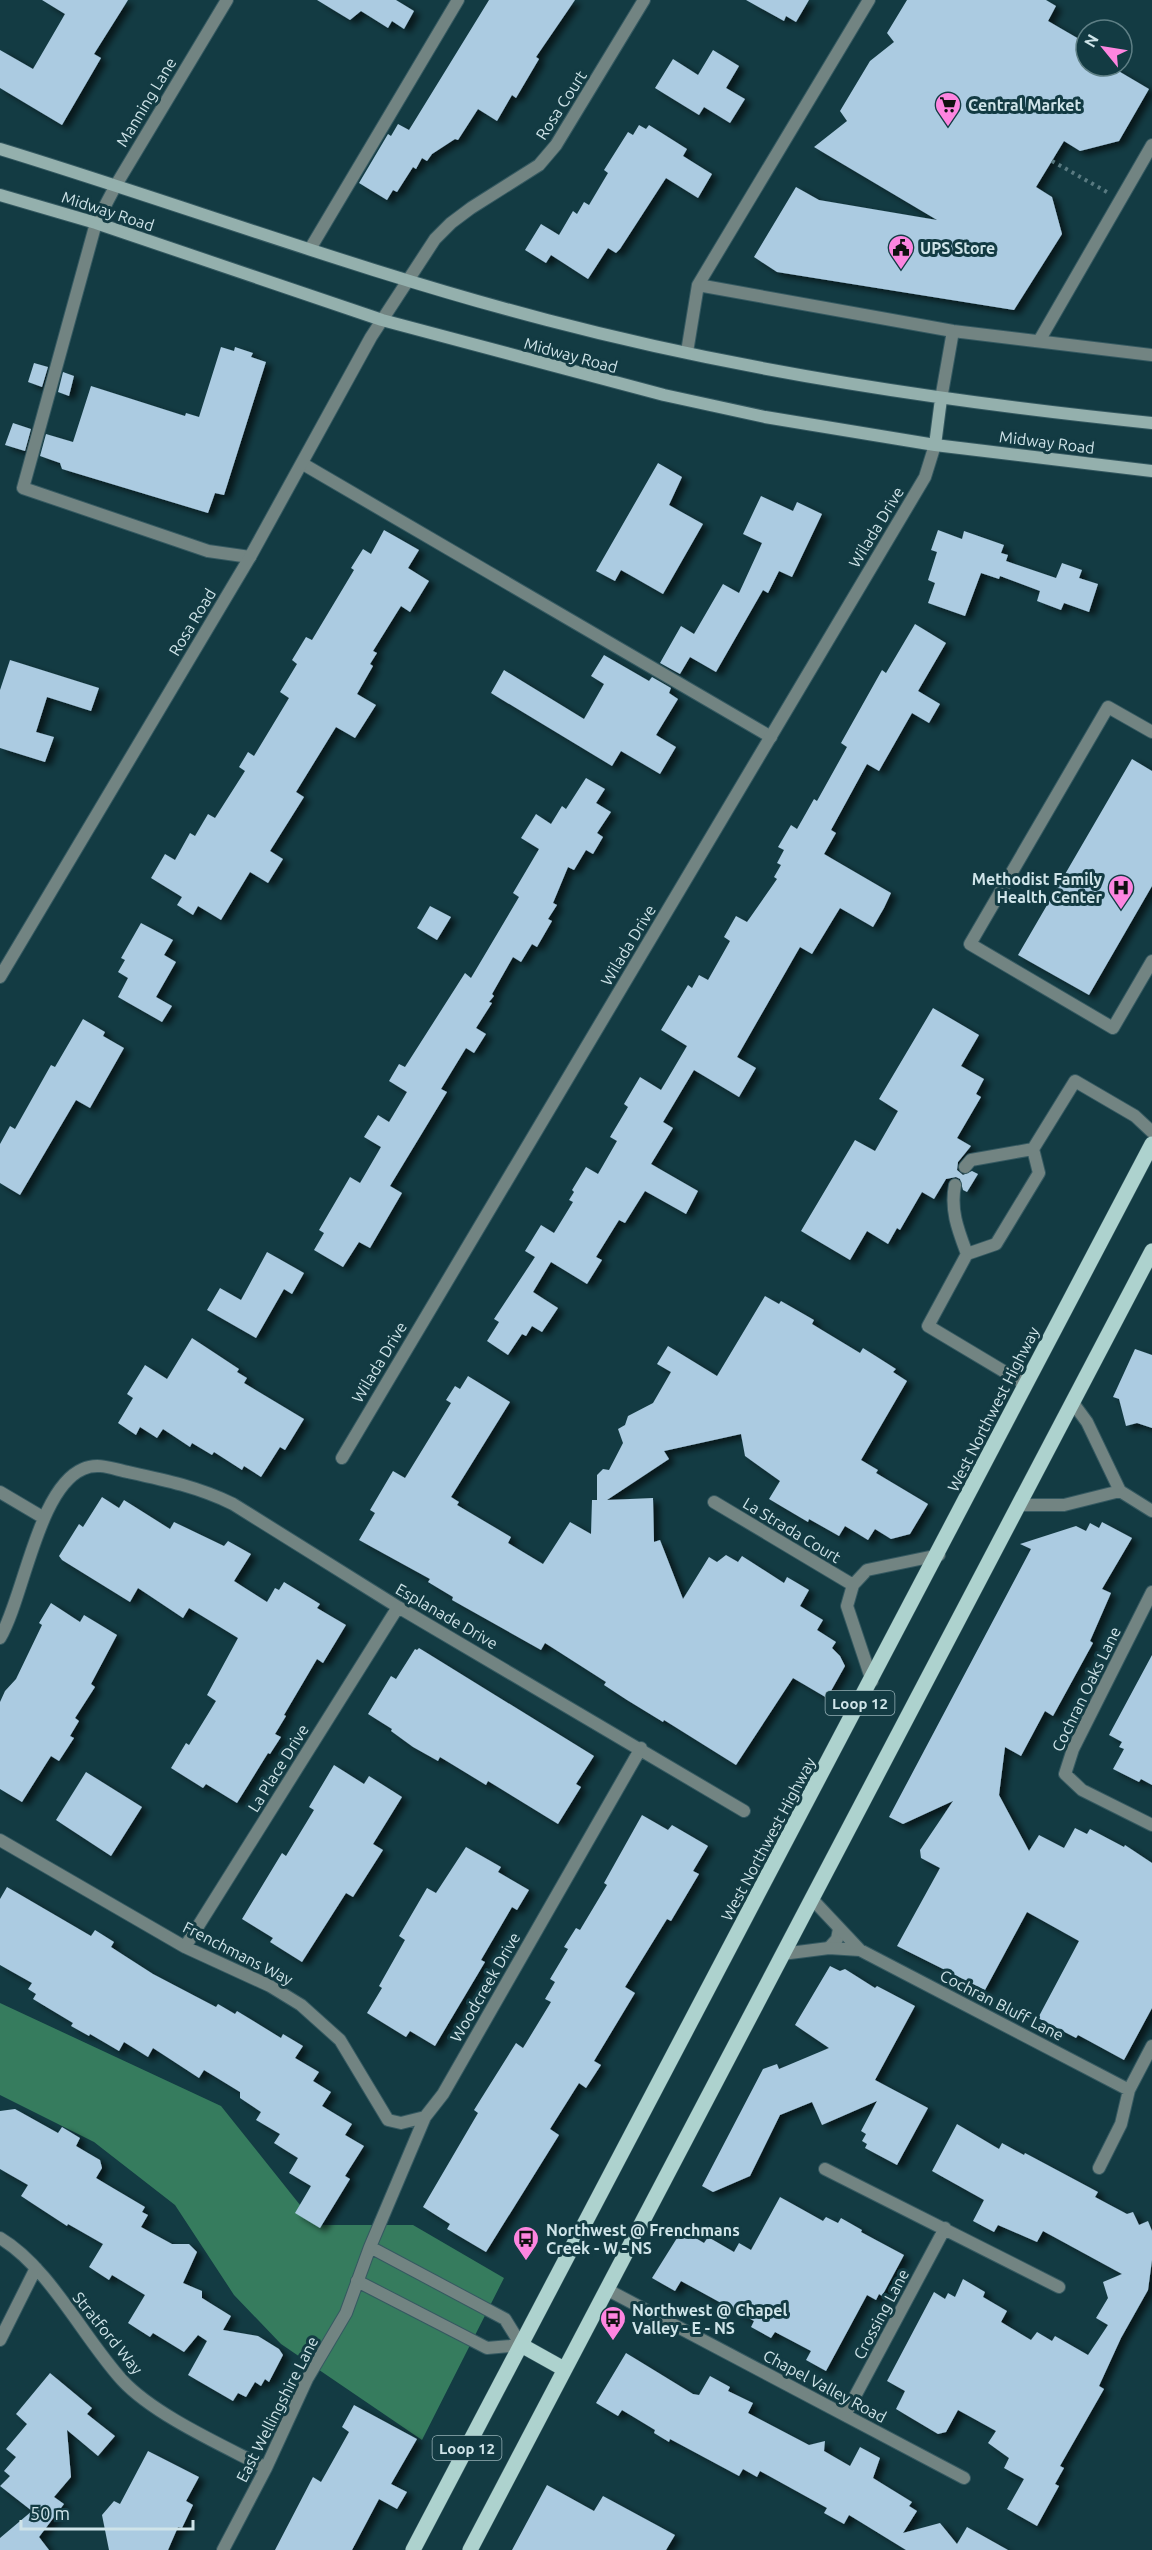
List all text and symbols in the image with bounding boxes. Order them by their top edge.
north arrow [1074,18,1134,78]
text: N [1080,31,1102,50]
street label: Manning Lane [112,54,180,150]
street label: Rosa Court [532,66,590,143]
supermarket icon: Central Market [933,90,963,128]
place label: Central Market [968,96,1082,114]
street label: Midway Road [60,188,156,234]
public building icon: UPS Store [886,233,916,271]
place label: UPS Store [920,239,995,257]
street label: Midway Road [522,334,620,376]
street label: Midway Road [998,427,1096,457]
street label: Wilada Drive [845,484,907,570]
street label: Rosa Road [165,585,219,659]
place label: Methodist Family Health Center [972,870,1102,906]
hospital icon: Methodist Family Health Center [1106,873,1136,911]
street label: Wilada Drive [597,902,659,988]
street label: Wilada Drive [348,1319,410,1405]
street label: West Northwest Highway [944,1323,1043,1494]
street label: La Strada Court [740,1494,845,1567]
street label: Esplanade Drive [393,1580,501,1652]
street label: Cochran Oaks Lane [1048,1624,1124,1754]
road number: Loop 12 [826,1691,894,1715]
street label: La Place Drive [244,1721,312,1815]
street label: West Northwest Highway [717,1754,819,1924]
street label: Frenchmans Way [180,1918,296,1989]
street label: Woodcreek Drive [446,1929,524,2045]
street label: Cochran Bluff Lane [937,1966,1067,2044]
place label: Northwest @ Frenchmans Creek - W - NS [546,2221,740,2257]
bus stop icon: Northwest @ Frenchmans Creek - W - NS [511,2224,541,2262]
street label: Crossing Lane [850,2266,912,2362]
street label: Stratford Way [69,2288,147,2378]
place label: Northwest @ Chapel Valley - E - NS [632,2301,787,2337]
bus stop icon: Northwest @ Chapel Valley - E - NS [598,2304,628,2342]
street label: East Wellingshire Lane [232,2333,322,2485]
street label: Chapel Valley Road [760,2346,890,2426]
road number: Loop 12 [432,2436,502,2460]
scale bar [21,2493,194,2531]
text: 50 m [30,2503,70,2523]

